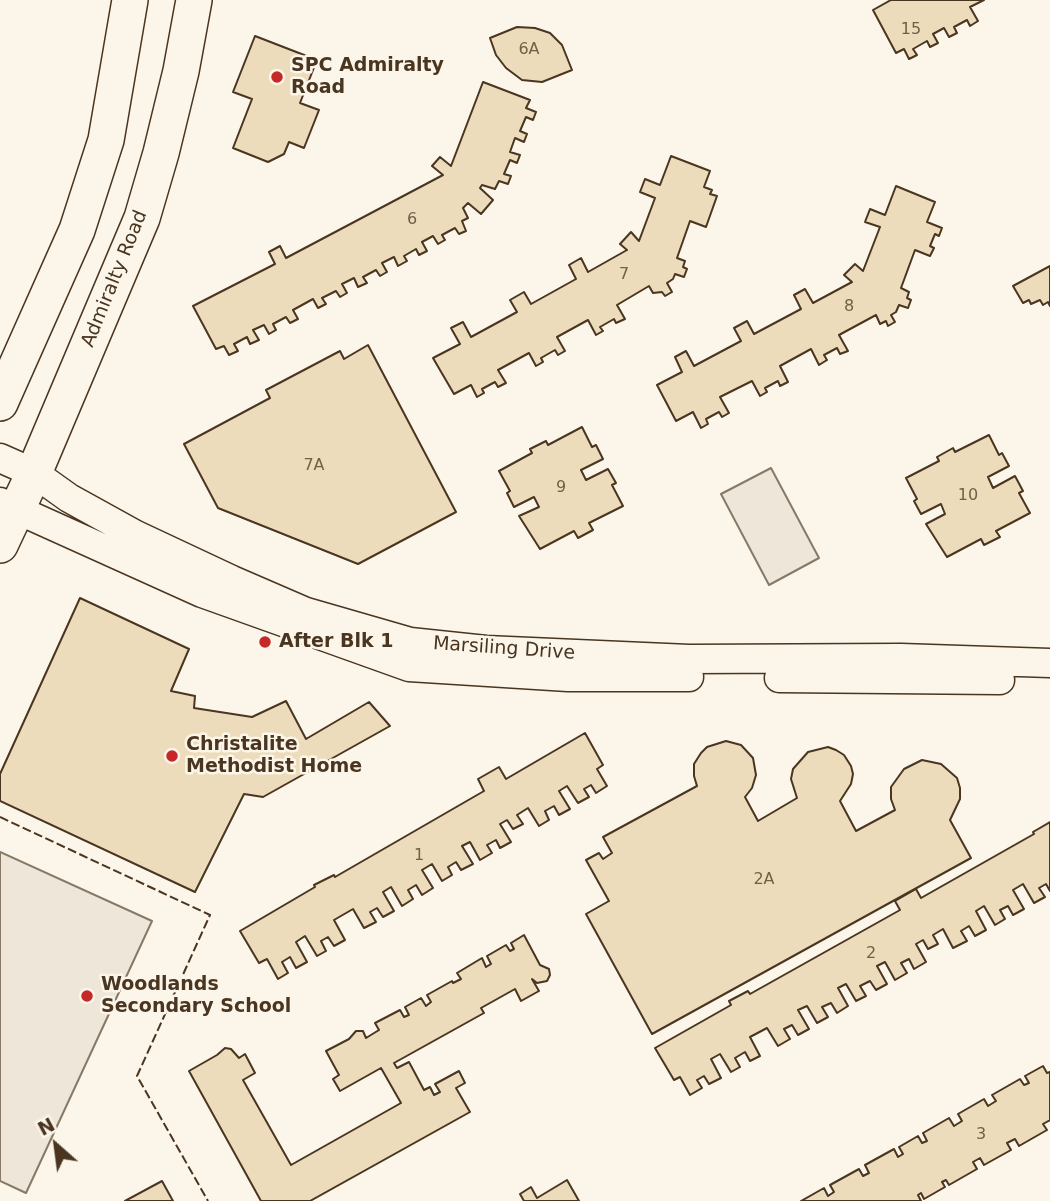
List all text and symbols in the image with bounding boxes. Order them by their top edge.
house number: 15 [901,20,921,40]
house number: 6A [518,40,540,60]
place label: SPC Admiralty Road [291,55,444,99]
marker: SPC Admiralty Road [269,69,285,85]
street label: Admiralty Road [77,207,153,351]
house number: 6 [407,210,417,230]
house number: 7 [619,265,629,285]
house number: 8 [844,297,854,317]
house number: 7A [303,456,325,476]
house number: 9 [556,478,566,498]
house number: 10 [958,486,978,506]
place label: After Blk 1 [279,631,393,653]
street label: Marsiling Drive [432,633,576,665]
marker: After Blk 1 [257,634,273,650]
place label: Christalite Methodist Home [186,734,362,778]
marker: Christalite Methodist Home [164,748,180,764]
house number: 1 [414,846,424,866]
house number: 2A [753,870,775,890]
house number: 2 [866,944,876,964]
place label: Woodlands Secondary School [101,974,291,1018]
marker: Woodlands Secondary School [79,988,95,1004]
north arrow [21,1110,91,1180]
text: N [34,1113,58,1140]
house number: 3 [976,1125,986,1145]

